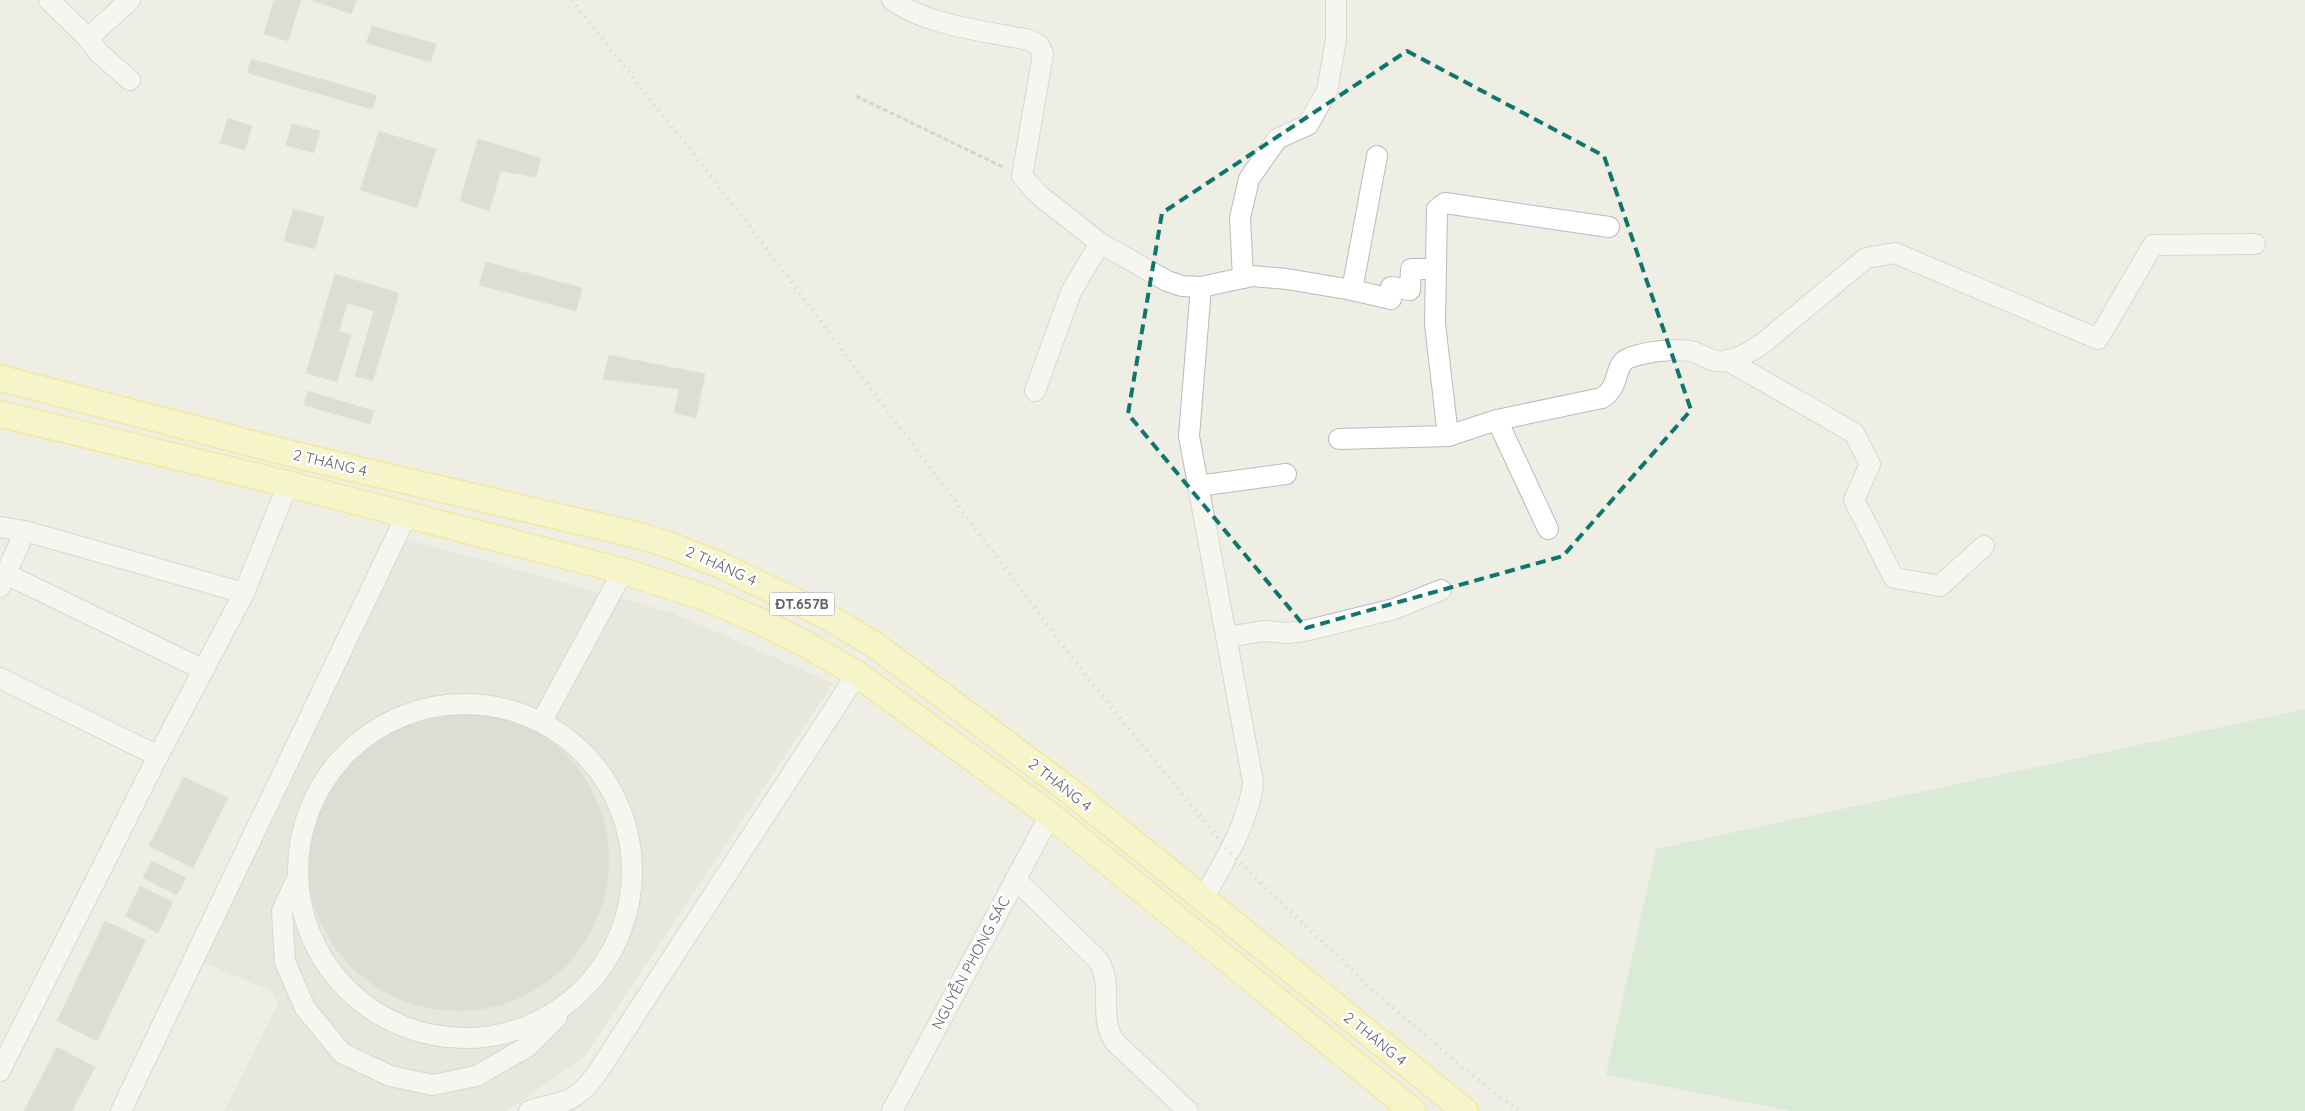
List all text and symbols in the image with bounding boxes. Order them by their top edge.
street label: 2 THÁNG 4 [291,445,369,480]
street label: 2 THÁNG 4 [683,542,760,590]
road number: ĐT.657B [770,592,834,616]
street label: 2 THÁNG 4 [1025,754,1096,815]
street label: NGUYỄN PHONG SÁC [926,892,1014,1033]
street label: 2 THÁNG 4 [1340,1008,1411,1070]

